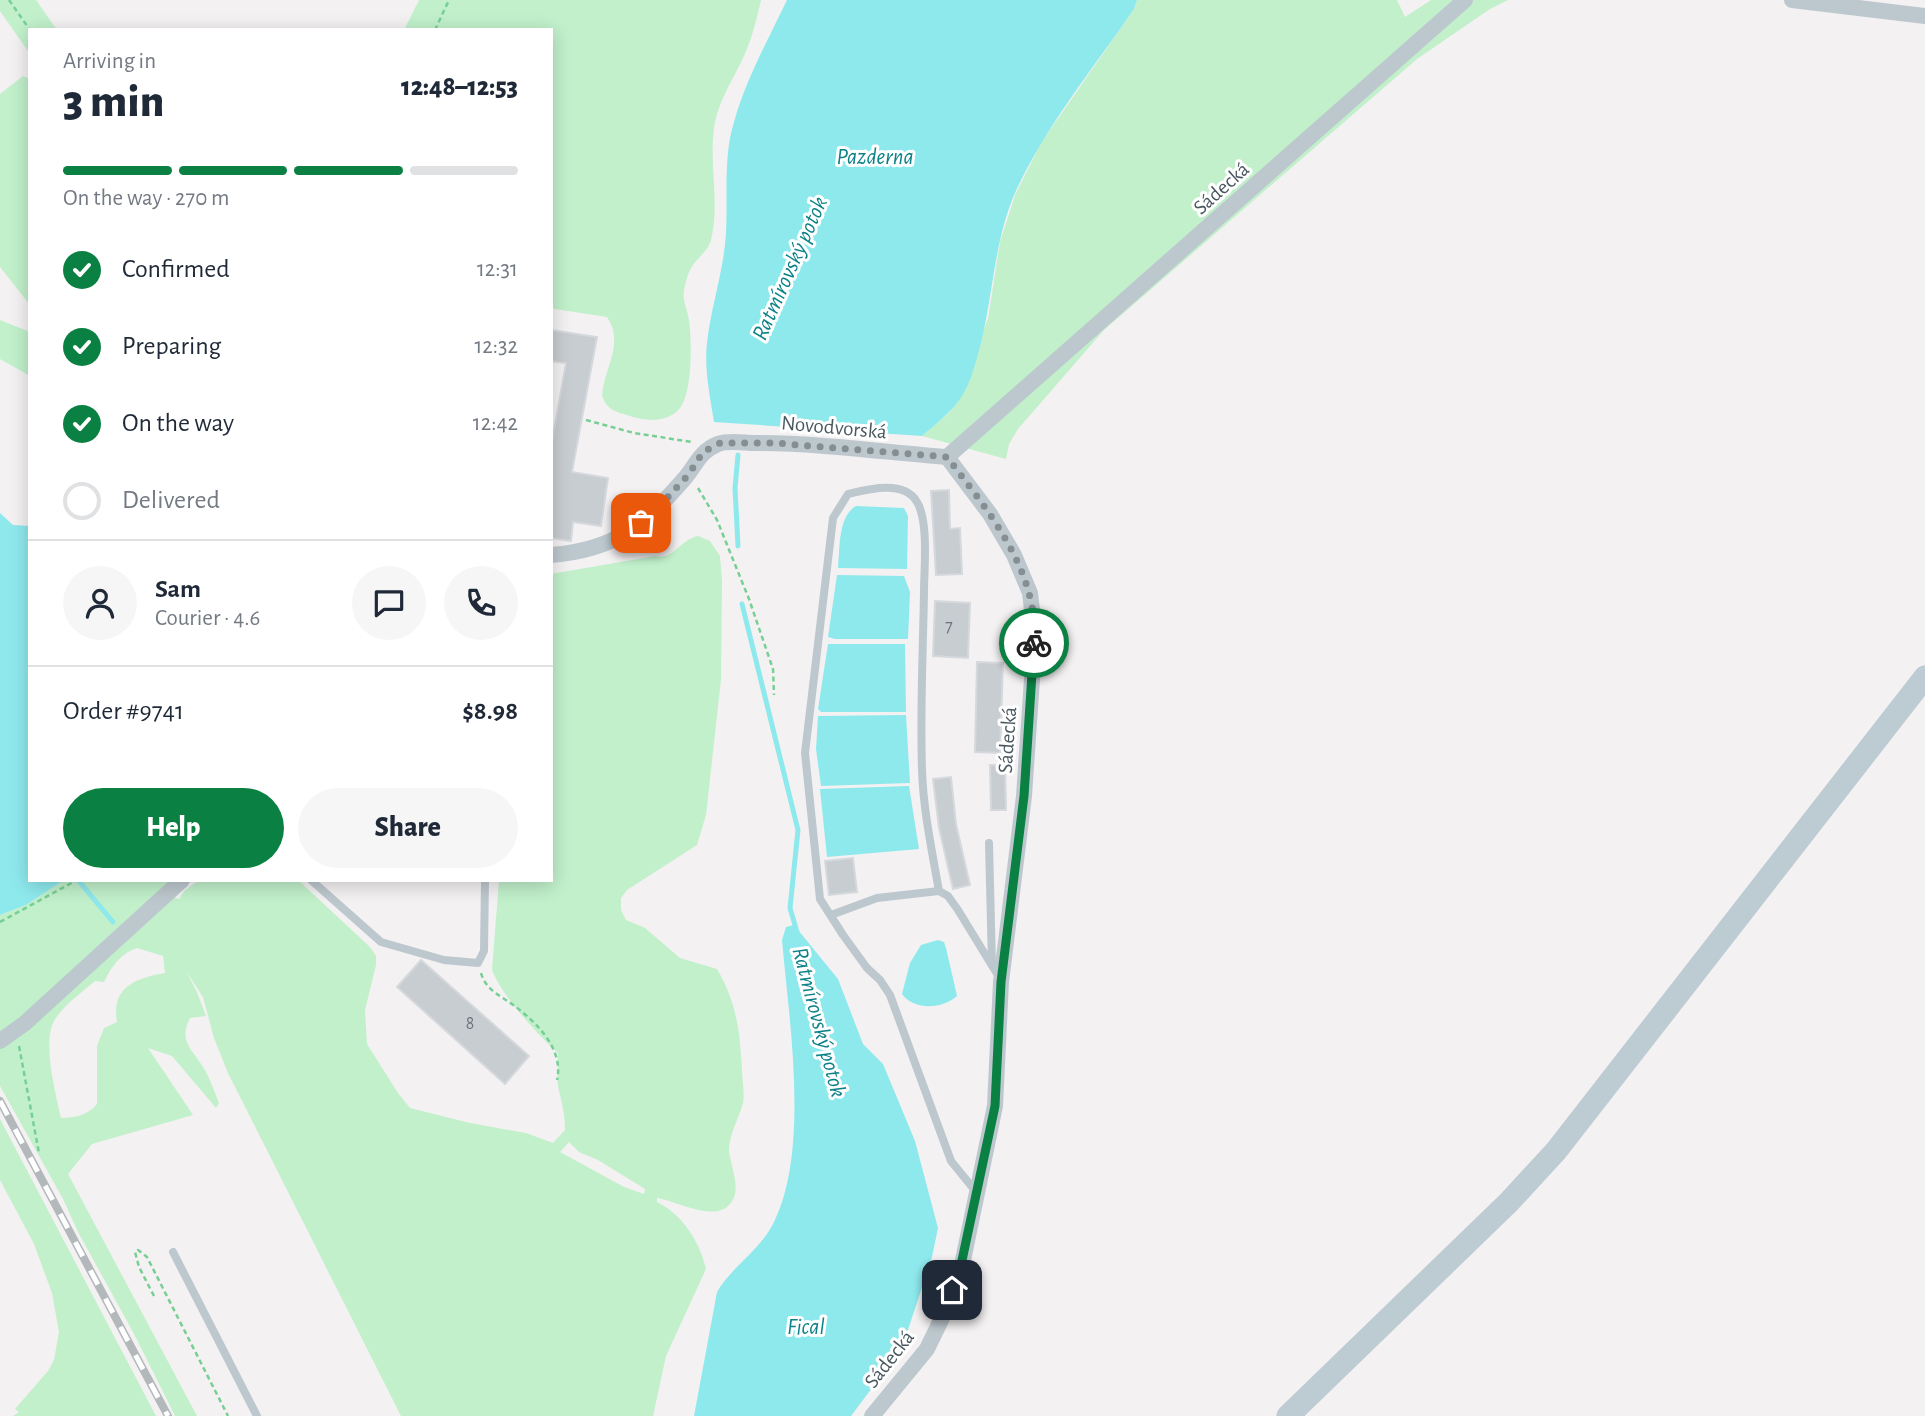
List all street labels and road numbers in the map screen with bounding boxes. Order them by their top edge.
street label: Sádecká [1190,158,1253,218]
street label: Novodvorská [780,412,888,443]
street label: Sádecká [995,706,1020,774]
street label: Sádecká [861,1326,918,1392]

